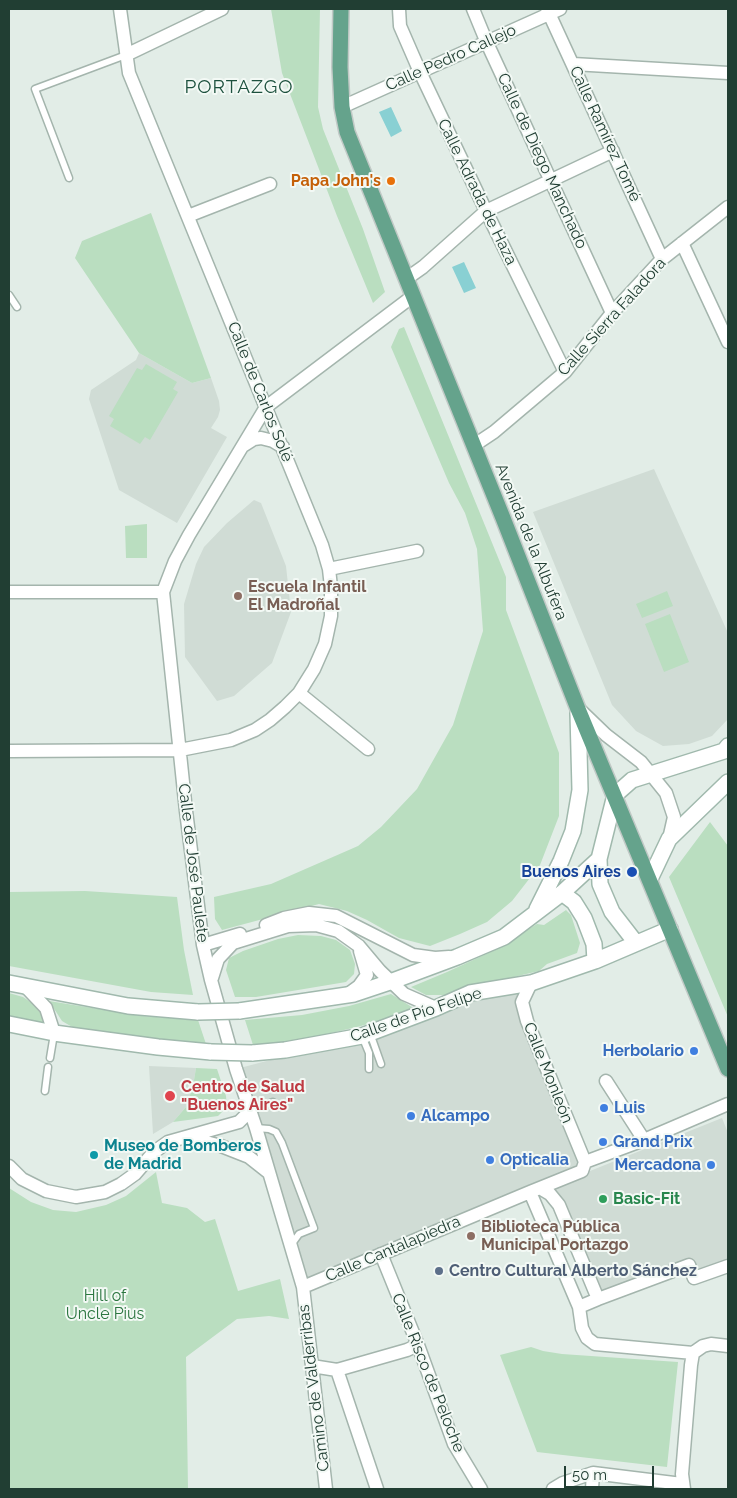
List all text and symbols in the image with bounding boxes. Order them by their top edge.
street label: Calle Pedro Callejo [383,21,519,95]
street label: Calle Ramírez Tomé [565,63,645,205]
street label: Calle de Diego Manchado [493,70,591,252]
district label: PORTAZGO [184,76,294,98]
street label: Calle Adrada de Haza [433,116,521,268]
place label: Papa John's [291,171,381,191]
marker: Papa John's [385,175,397,187]
street label: Calle Sierra Faladora [554,254,670,380]
street label: Calle de Carlos Solé [223,319,297,465]
street label: Avenida de la Albufera [491,461,571,623]
place label: Escuela Infantil El Madroñal [248,577,366,615]
marker: Escuela Infantil El Madroñal [232,590,244,602]
street label: Calle de José Paulete [174,782,212,944]
place label: Buenos Aires [521,862,621,882]
marker: Buenos Aires [625,865,639,879]
street label: Calle de Pío Felipe [348,984,484,1046]
street label: Calle Monleón [519,1020,577,1126]
place label: Herbolario [602,1041,684,1061]
marker: Herbolario [688,1045,700,1057]
place label: Centro de Salud "Buenos Aires" [181,1077,305,1115]
marker: Centro de Salud "Buenos Aires" [163,1089,177,1103]
place label: Luis [614,1098,645,1118]
marker: Luis [598,1102,610,1114]
place label: Alcampo [421,1106,490,1126]
marker: Alcampo [405,1110,417,1122]
place label: Grand Prix [613,1132,692,1152]
place label: Museo de Bomberos de Madrid [104,1136,261,1174]
marker: Grand Prix [597,1136,609,1148]
marker: Museo de Bomberos de Madrid [88,1149,100,1161]
place label: Opticalia [500,1150,569,1170]
marker: Opticalia [484,1154,496,1166]
place label: Mercadona [615,1155,701,1175]
marker: Mercadona [705,1159,717,1171]
place label: Basic-Fit [613,1189,680,1209]
marker: Basic-Fit [597,1193,609,1205]
street label: Calle Cantalapiedra [323,1212,463,1286]
place label: Biblioteca Pública Municipal Portazgo [481,1217,628,1255]
marker: Biblioteca Pública Municipal Portazgo [465,1230,477,1242]
place label: Centro Cultural Alberto Sánchez [449,1261,697,1281]
marker: Centro Cultural Alberto Sánchez [433,1265,445,1277]
park label: Hill of Uncle Pius [66,1286,144,1324]
street label: Calle Risco de Peloche [387,1291,469,1455]
street label: Camino de Valderribas [294,1304,334,1472]
scale bar [567,1456,657,1488]
text: 50 m [572,1466,607,1484]

